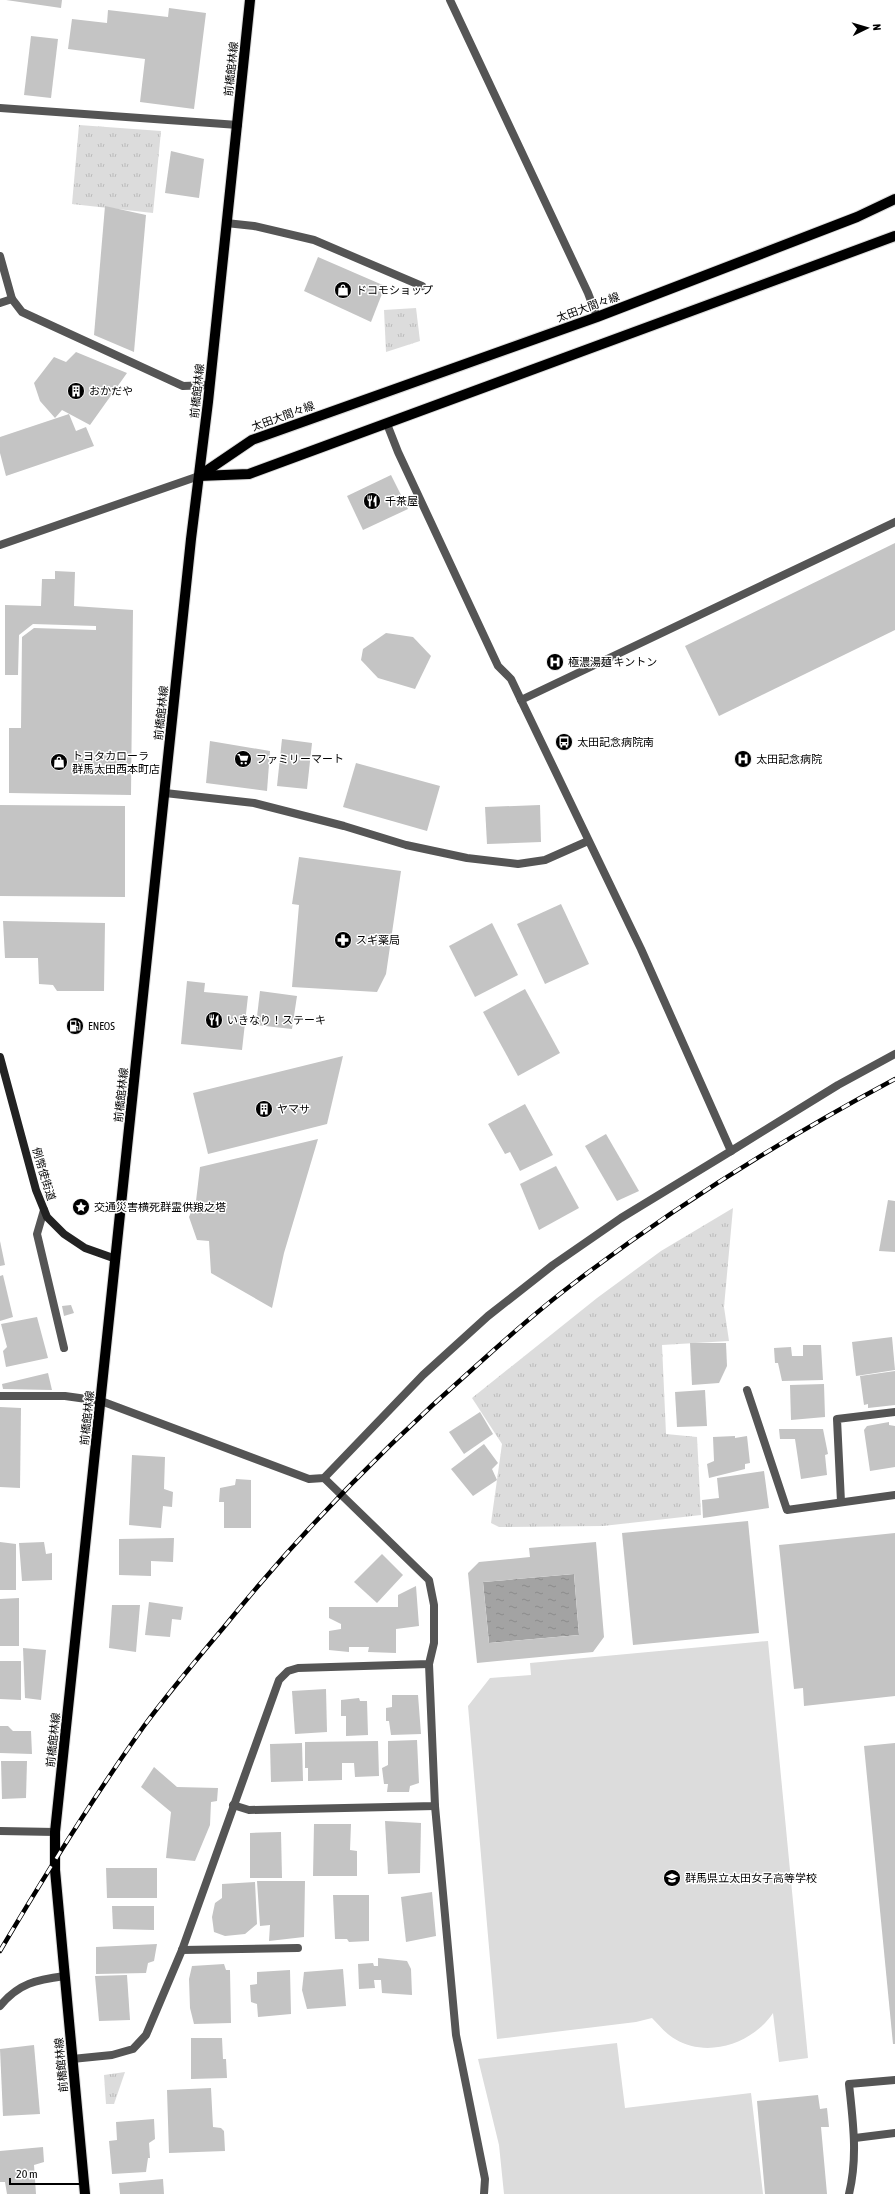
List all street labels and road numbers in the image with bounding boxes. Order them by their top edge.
street label: 前橋館林線 [222,41,240,97]
street label: 太田大間々線 [555,290,621,324]
street label: 前橋館林線 [188,363,206,419]
street label: 太田大間々線 [250,399,316,433]
street label: 前橋館林線 [152,685,170,741]
street label: 前橋館林線 [112,1067,130,1123]
street label: 例幣使街道 [30,1146,58,1202]
street label: 前橋館林線 [78,1390,96,1446]
street label: 前橋館林線 [44,1712,62,1768]
street label: 前橋館林線 [53,2037,69,2093]

